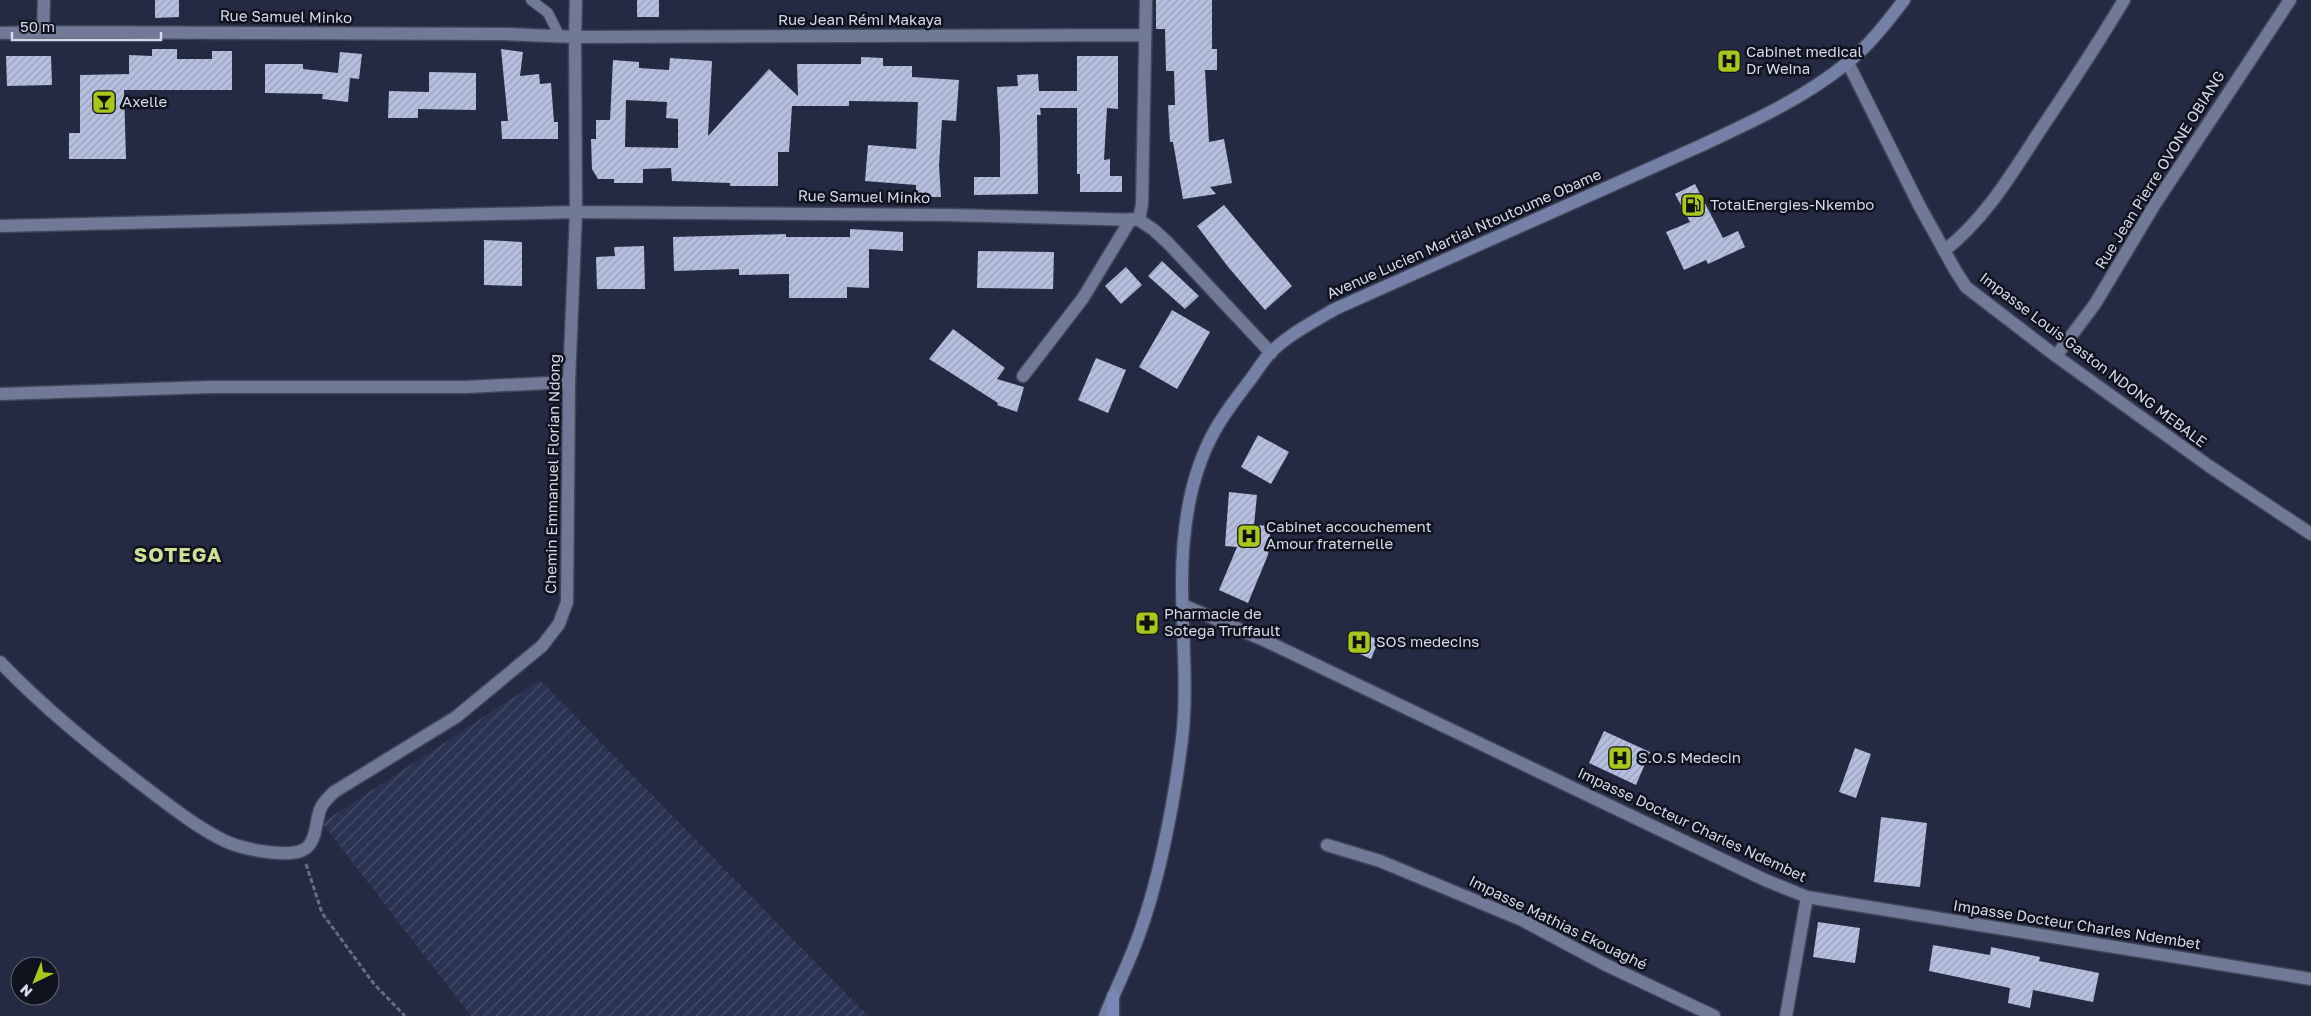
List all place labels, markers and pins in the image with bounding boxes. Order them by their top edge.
place label: Cabinet medical Dr Weina [1746,42,1862,77]
hospital icon: Cabinet medical Dr Weina [1716,48,1742,74]
bar icon: Axelle [91,89,117,115]
place label: Axelle [122,92,167,110]
fuel station icon: TotalEnergies-Nkembo [1680,192,1706,218]
place label: TotalEnergies-Nkembo [1710,195,1874,213]
place label: Cabinet accouchement Amour fraternelle [1266,517,1432,552]
hospital icon: Cabinet accouchement Amour fraternelle [1236,523,1262,549]
place label: Pharmacie de Sotega Truffault [1164,604,1280,639]
pharmacy icon: Pharmacie de Sotega Truffault [1134,610,1160,636]
hospital icon: SOS medecins [1346,629,1372,655]
place label: SOS medecins [1376,632,1479,650]
hospital icon: S.O.S Medecin [1607,745,1633,771]
place label: S.O.S Medecin [1638,748,1741,766]

